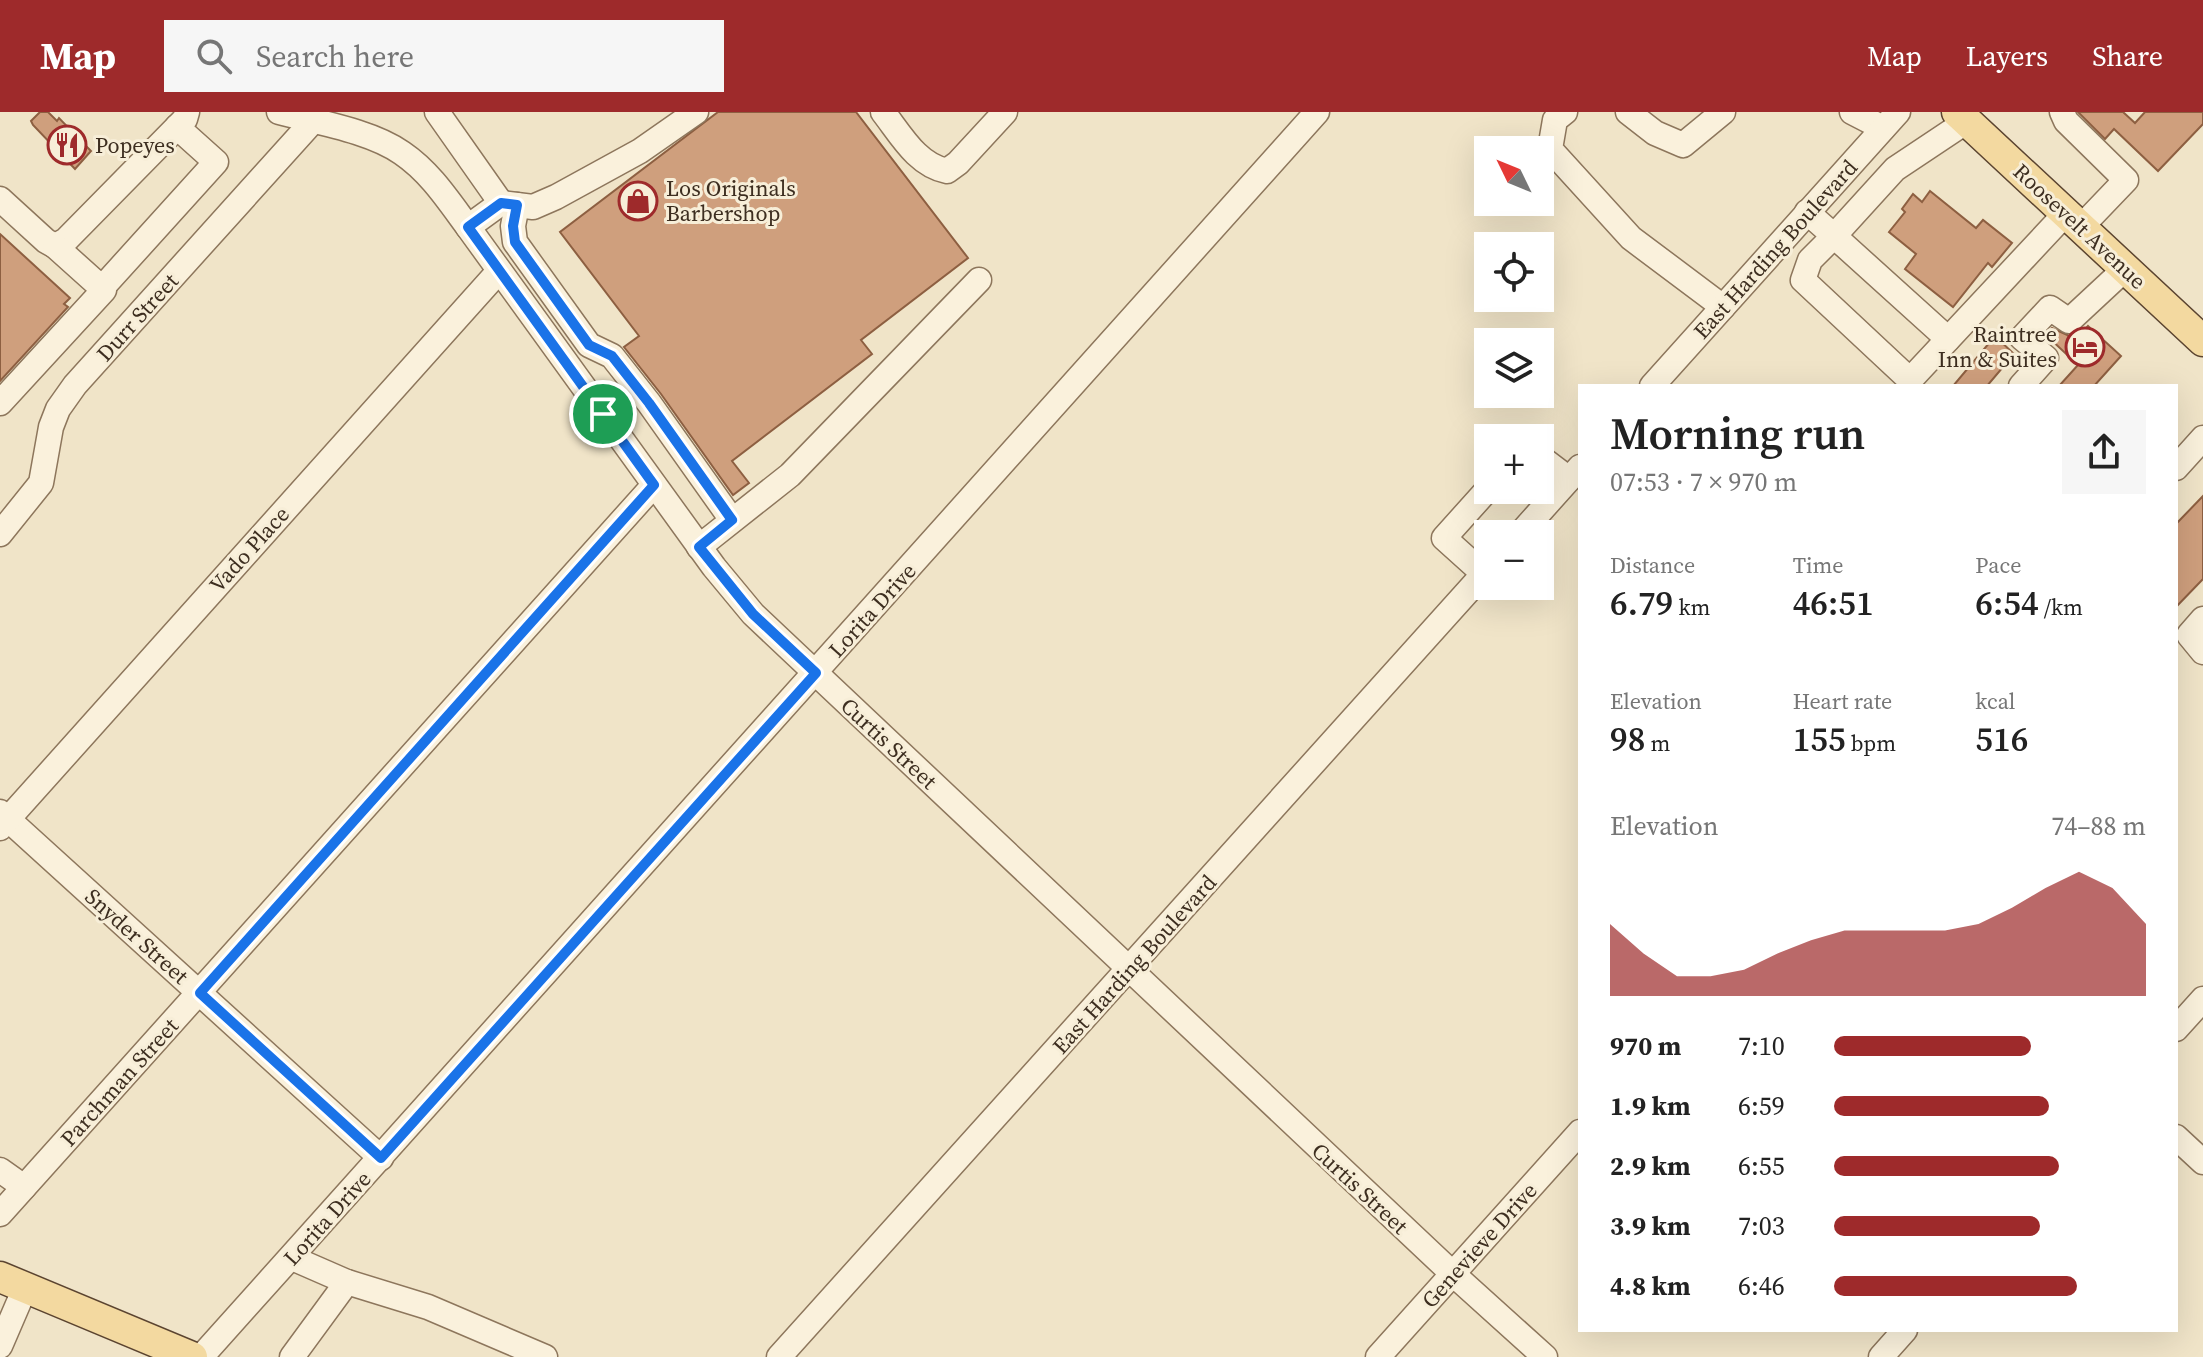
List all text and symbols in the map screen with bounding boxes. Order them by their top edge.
search box [164,20,724,92]
text: Map [40,30,116,82]
icon: search [192,34,236,78]
text: Search here [256,36,414,77]
text: Map [1867,37,1922,75]
text: Layers [1966,37,2048,75]
text: Share [2092,37,2163,75]
restaurant icon: Popeyes [46,124,88,166]
place label: Popeyes [95,130,175,160]
north arrow [1474,136,1554,216]
map controls [1474,136,1554,600]
street label: East Harding Boulevard [1686,152,1864,345]
street label: Roosevelt Avenue [2007,157,2153,295]
place label: Los Originals Barbershop [666,173,796,228]
shop icon: Los Originals Barbershop [617,180,659,222]
button: locate [1474,232,1554,312]
street label: Durr Street [89,266,185,368]
place label: Raintree Inn & Suites [1938,319,2057,374]
hotel icon: Raintree Inn & Suites [2064,326,2106,368]
button: layers [1474,328,1554,408]
pin [569,380,637,448]
icon: arrive [581,392,625,436]
text: Morning run [1610,403,1866,464]
button: share [2062,410,2146,494]
button: + [1474,424,1554,504]
text: 07:53 · 7 × 970 m [1610,464,1797,500]
street label: Vado Place [202,499,296,599]
button: − [1474,520,1554,600]
text: Distance [1610,550,1695,580]
text: Time [1793,550,1844,580]
text: Pace [1975,550,2021,580]
street label: Lorita Drive [822,556,922,664]
text: 6.79 [1610,580,1673,626]
text: 46:51 [1793,580,1874,626]
text: 6:54 [1975,580,2039,626]
text: km [1673,592,1710,622]
text: /km [2039,592,2083,622]
text: Elevation [1610,686,1702,716]
text: Heart rate [1793,686,1892,716]
text: kcal [1975,686,2015,716]
street label: Curtis Street [834,691,944,796]
text: 98 [1610,716,1645,762]
text: 155 [1793,716,1846,762]
text: 516 [1975,716,2028,762]
text: m [1645,728,1670,758]
text: bpm [1846,728,1896,758]
text: Elevation [1610,808,1719,844]
text: 74–88 m [2051,808,2146,844]
street label: East Harding Boulevard [1045,867,1223,1060]
street label: Snyder Street [79,881,196,991]
street label: Parchman Street [53,1011,185,1153]
text: 970 m [1610,1028,1681,1064]
text: 7:10 [1738,1028,1785,1064]
text: 1.9 km [1610,1088,1691,1124]
text: 6:59 [1738,1088,1785,1124]
street label: Curtis Street [1305,1136,1415,1241]
text: 2.9 km [1610,1148,1691,1184]
text: 6:55 [1738,1148,1785,1184]
street label: Lorita Drive [277,1164,377,1272]
street label: Genevieve Drive [1415,1176,1543,1314]
text: 3.9 km [1610,1208,1691,1244]
text: 7:03 [1738,1208,1785,1244]
text: 4.8 km [1610,1268,1691,1304]
text: 6:46 [1738,1268,1785,1304]

